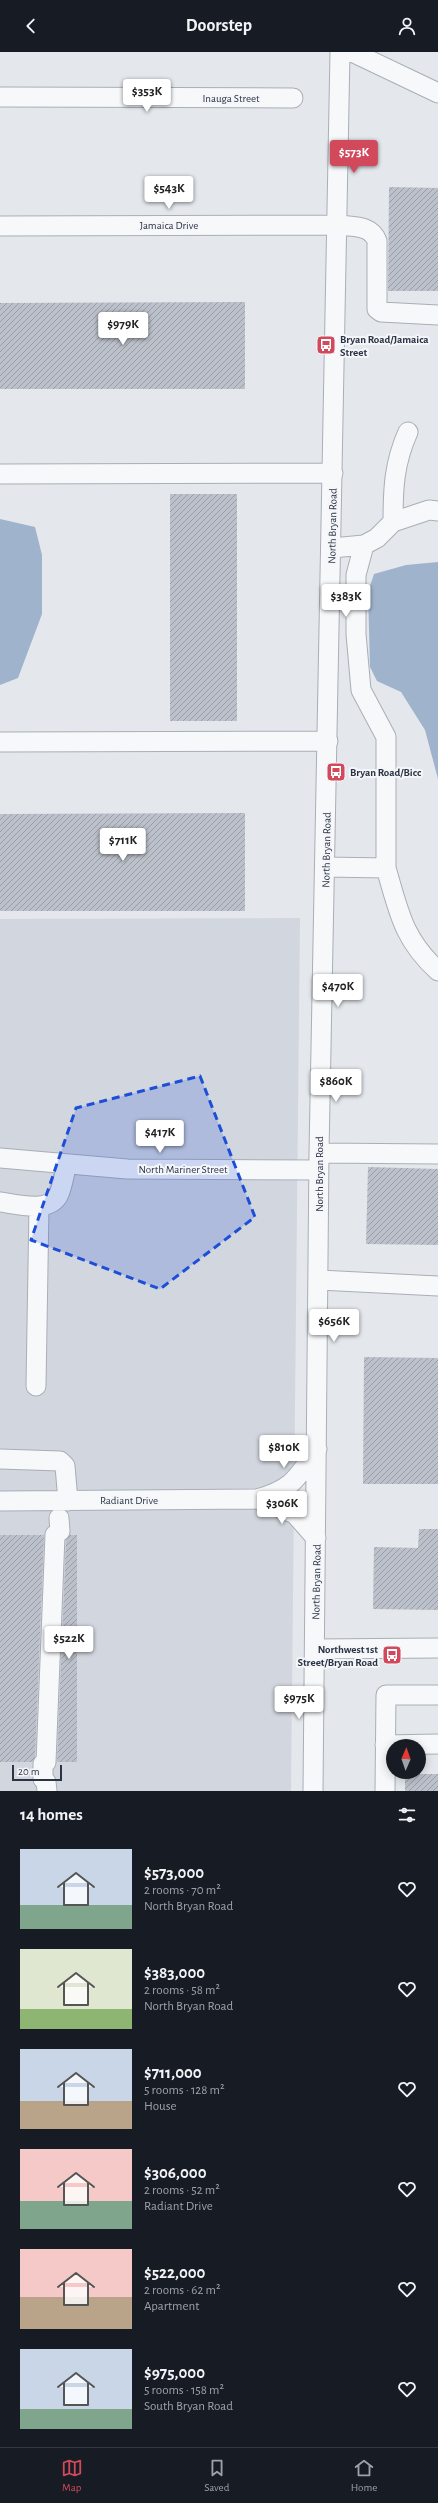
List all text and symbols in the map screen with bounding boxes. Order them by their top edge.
icon: back [20,15,42,37]
icon: person [396,15,418,37]
text: Doorstep [186,17,252,35]
pin: $353K [119,79,175,113]
text: $353K [132,85,162,98]
street label: Inauga Street [202,93,260,104]
pin: $573K [326,140,382,174]
text: $573K [339,146,369,159]
pin: $543K [141,176,197,210]
text: $543K [153,182,185,195]
street label: Jamaica Drive [140,220,198,231]
pin: $979K [95,312,151,346]
text: $979K [107,318,139,331]
bus stop icon: Bryan Road/Jamaica Street [315,334,337,356]
place label: Bryan Road/Jamaica Street [340,334,429,358]
street label: North Bryan Road [326,488,339,564]
pin: $383K [318,584,374,618]
text: $383K [330,590,362,603]
bus stop icon: Bryan Road/Bicc [325,761,347,783]
place label: Bryan Road/Bicc [350,767,422,778]
street label: North Bryan Road [320,812,333,888]
pin: $711K [95,828,151,862]
text: $711K [109,834,137,847]
pin: $470K [310,974,366,1008]
text: $470K [322,980,354,993]
pin: $860K [308,1069,364,1103]
text: $860K [320,1075,352,1088]
pin: $417K [132,1120,188,1154]
text: $417K [145,1126,175,1139]
street label: North Bryan Road [314,1136,325,1212]
street label: North Mariner Street [139,1164,228,1175]
pin: $656K [306,1309,362,1343]
text: $656K [318,1315,350,1328]
pin: $810K [256,1435,312,1469]
text: $810K [268,1441,300,1454]
pin: $306K [254,1491,310,1525]
street label: Radiant Drive [100,1495,158,1506]
text: $306K [266,1497,298,1510]
street label: North Bryan Road [310,1544,323,1620]
pin: $522K [41,1626,97,1660]
text: $522K [53,1632,85,1645]
place label: Northwest 1st Street/Bryan Road [297,1644,378,1668]
bus stop icon: Northwest 1st Street/Bryan Road [381,1644,403,1666]
pin: $975K [271,1686,327,1720]
text: $975K [284,1692,314,1705]
north arrow [386,1739,426,1779]
map controls [386,1739,426,1779]
scale bar [12,1763,62,1782]
text: 20 m [18,1766,39,1777]
icon: filters [396,1804,418,1826]
text: 14 homes [20,1806,83,1823]
text: $573,000 [144,1864,204,1881]
icon: home [52,1865,100,1913]
icon: heart [396,1878,418,1900]
text: 2 rooms · 70 m² [144,1884,221,1897]
text: North Bryan Road [144,1900,233,1913]
text: $383,000 [144,1964,205,1981]
icon: home [52,1965,100,2013]
icon: heart [396,1978,418,2000]
text: 2 rooms · 58 m² [144,1984,220,1997]
text: North Bryan Road [144,2000,233,2013]
text: $711,000 [144,2064,202,2081]
icon: home [52,2065,100,2113]
icon: heart [396,2078,418,2100]
text: 5 rooms · 128 m² [144,2084,225,2097]
text: House [144,2100,176,2113]
text: $306,000 [144,2164,207,2181]
icon: home [52,2165,100,2213]
icon: heart [396,2178,418,2200]
text: 2 rooms · 52 m² [144,2184,220,2197]
text: Radiant Drive [144,2200,213,2213]
text: $522,000 [144,2264,205,2281]
icon: home [52,2265,100,2313]
icon: heart [396,2278,418,2300]
text: 2 rooms · 62 m² [144,2284,220,2297]
text: Apartment [144,2300,199,2313]
text: $975,000 [144,2364,205,2381]
icon: home [52,2365,100,2413]
icon: heart [396,2378,418,2400]
text: 5 rooms · 158 m² [144,2384,224,2397]
text: South Bryan Road [144,2400,233,2413]
tab: Map [61,2457,83,2494]
tab: Saved [204,2457,229,2494]
tab: Home [351,2457,377,2494]

